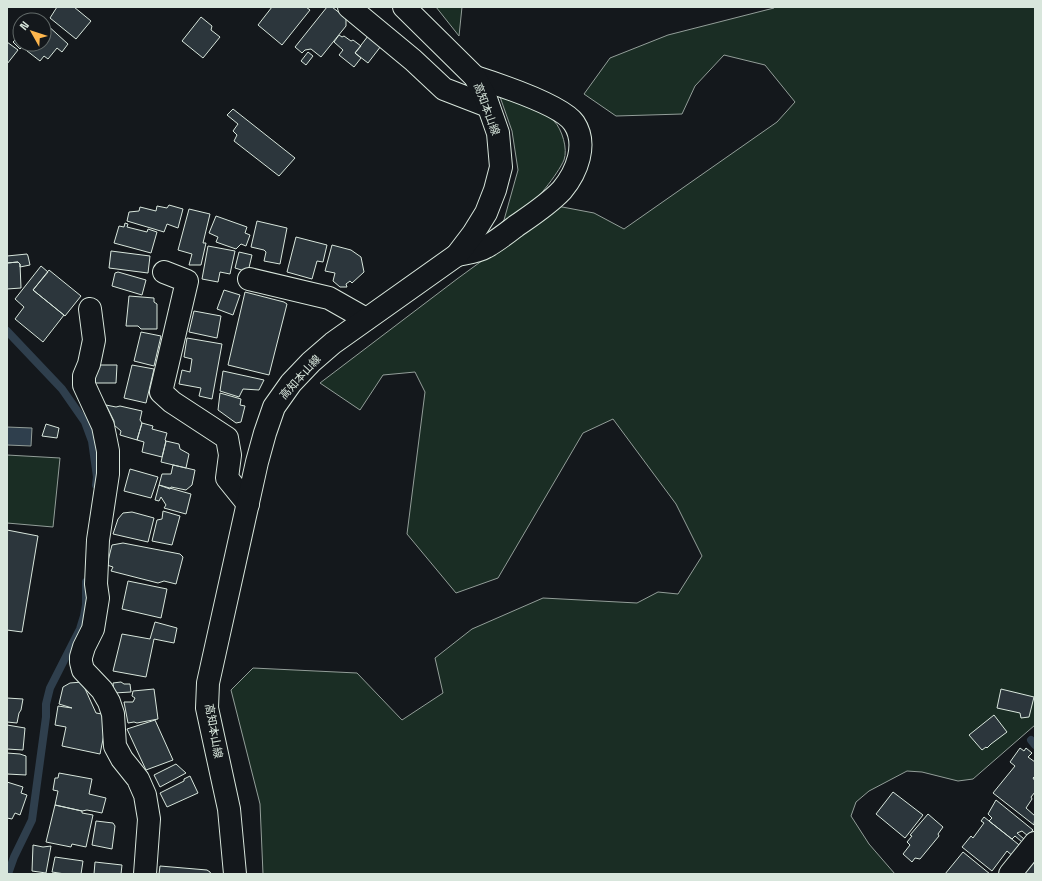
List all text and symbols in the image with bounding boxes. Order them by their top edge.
north arrow [12,12,52,52]
text: N [16,18,32,33]
street label: 高知本山線 [471,81,503,137]
street label: 高知本山線 [276,352,324,402]
street label: 高知本山線 [202,703,226,759]

